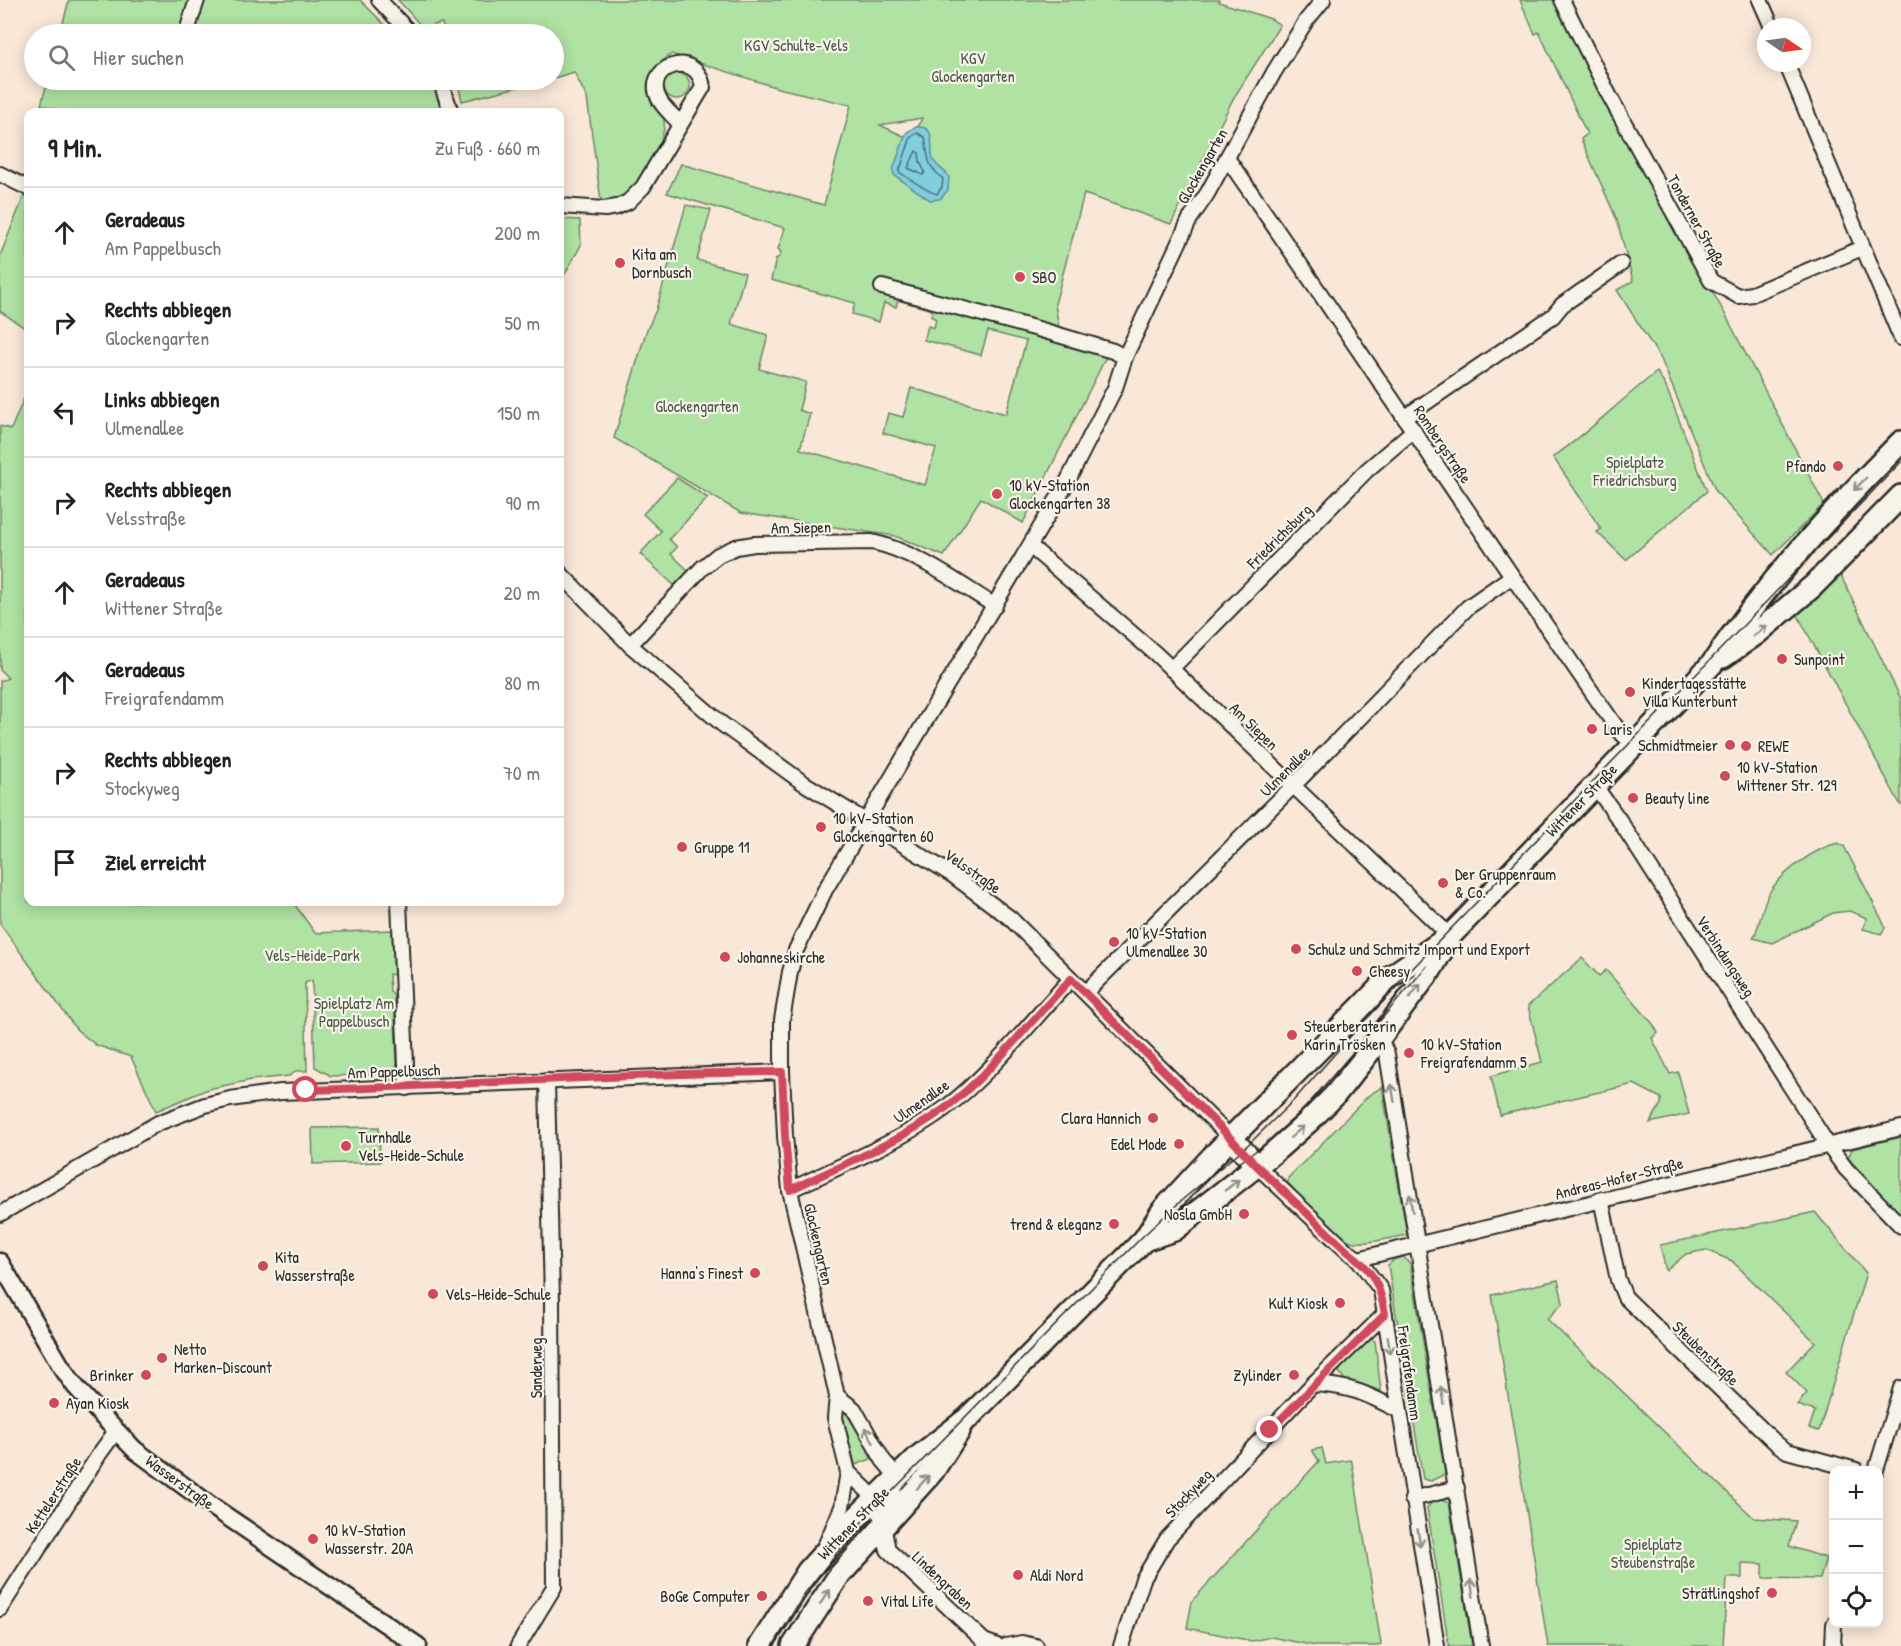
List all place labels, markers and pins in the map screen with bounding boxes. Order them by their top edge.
place label: Kita am Dornbusch [632,243,692,283]
marker: Kita am Dornbusch [613,256,627,270]
place label: SBO [1032,266,1056,288]
marker: SBO [1013,270,1027,284]
place label: Pfando [1786,455,1827,477]
marker: Pfando [1831,459,1845,473]
place label: 10 kV-Station Glockengarten 38 [1009,474,1110,514]
marker: 10 kV-Station Glockengarten 38 [990,487,1004,501]
place label: Sunpoint [1794,648,1845,670]
marker: Sunpoint [1775,652,1789,666]
place label: Kindertagesstätte Villa Kunterbunt [1642,672,1747,712]
marker: Kindertagesstätte Villa Kunterbunt [1623,685,1637,699]
place label: Laris [1604,718,1632,740]
marker: Laris [1585,722,1599,736]
place label: Schmidtmeier [1638,734,1718,756]
place label: REWE [1758,735,1789,757]
marker: Schmidtmeier [1723,738,1737,752]
marker: REWE [1739,739,1753,753]
place label: 10 kV-Station Wittener Str. 129 [1737,756,1837,796]
marker: 10 kV-Station Wittener Str. 129 [1718,769,1732,783]
place label: Beauty line [1645,787,1710,809]
marker: Beauty line [1626,791,1640,805]
place label: 10 kV-Station Glockengarten 60 [833,807,934,847]
marker: 10 kV-Station Glockengarten 60 [814,820,828,834]
place label: Gruppe 11 [694,836,750,858]
marker: Gruppe 11 [675,840,689,854]
place label: Der Gruppenraum & Co. [1455,863,1556,903]
marker: Der Gruppenraum & Co. [1436,876,1450,890]
place label: 10 kV-Station Ulmenallee 30 [1126,922,1207,962]
marker: 10 kV-Station Ulmenallee 30 [1107,935,1121,949]
place label: Schulz und Schmitz Import und Export [1308,938,1530,960]
marker: Schulz und Schmitz Import und Export [1289,942,1303,956]
place label: Johanneskirche [737,946,826,968]
marker: Johanneskirche [718,950,732,964]
place label: Cheesy [1369,960,1410,982]
marker: Cheesy [1350,964,1364,978]
place label: Steuerberaterin Karin Trösken [1304,1015,1396,1055]
marker: Steuerberaterin Karin Trösken [1285,1028,1299,1042]
place label: 10 kV-Station Freigrafendamm 5 [1420,1033,1527,1073]
marker: 10 kV-Station Freigrafendamm 5 [1402,1046,1416,1060]
place label: Clara Hannich [1061,1107,1141,1129]
marker: Clara Hannich [1146,1111,1160,1125]
place label: Turnhalle Vels-Heide-Schule [358,1126,465,1166]
place label: Edel Mode [1111,1133,1168,1155]
marker: Edel Mode [1172,1137,1186,1151]
marker: Turnhalle Vels-Heide-Schule [339,1139,353,1153]
place label: Nosla GmbH [1164,1203,1232,1225]
marker: Nosla GmbH [1237,1207,1251,1221]
place label: trend & eleganz [1010,1213,1102,1235]
marker: trend & eleganz [1107,1217,1121,1231]
place label: Kita Wasserstraße [275,1246,356,1286]
marker: Kita Wasserstraße [256,1259,270,1273]
place label: Hanna‘s Finest [661,1262,743,1284]
marker: Hanna‘s Finest [748,1266,762,1280]
place label: Vels-Heide-Schule [445,1283,552,1305]
marker: Vels-Heide-Schule [426,1287,440,1301]
place label: Kult Kiosk [1269,1292,1328,1314]
marker: Kult Kiosk [1333,1296,1347,1310]
place label: Netto Marken-Discount [174,1338,272,1378]
marker: Netto Marken-Discount [155,1351,169,1365]
place label: Brinker [90,1364,134,1386]
place label: Zylinder [1233,1364,1282,1386]
marker: Brinker [139,1368,153,1382]
marker: Zylinder [1287,1368,1301,1382]
place label: Ayan Kiosk [66,1392,129,1414]
marker: Ayan Kiosk [47,1396,61,1410]
place label: 10 kV-Station Wasserstr. 20A [325,1519,414,1559]
marker: 10 kV-Station Wasserstr. 20A [306,1532,320,1546]
place label: Aldi Nord [1030,1564,1083,1586]
marker: Aldi Nord [1011,1568,1025,1582]
place label: Strätlingshof [1682,1582,1760,1604]
place label: BoGe Computer [660,1585,750,1607]
marker: Strätlingshof [1765,1586,1779,1600]
marker: BoGe Computer [755,1589,769,1603]
place label: Vital Life [880,1590,935,1612]
marker: Vital Life [861,1594,875,1608]

